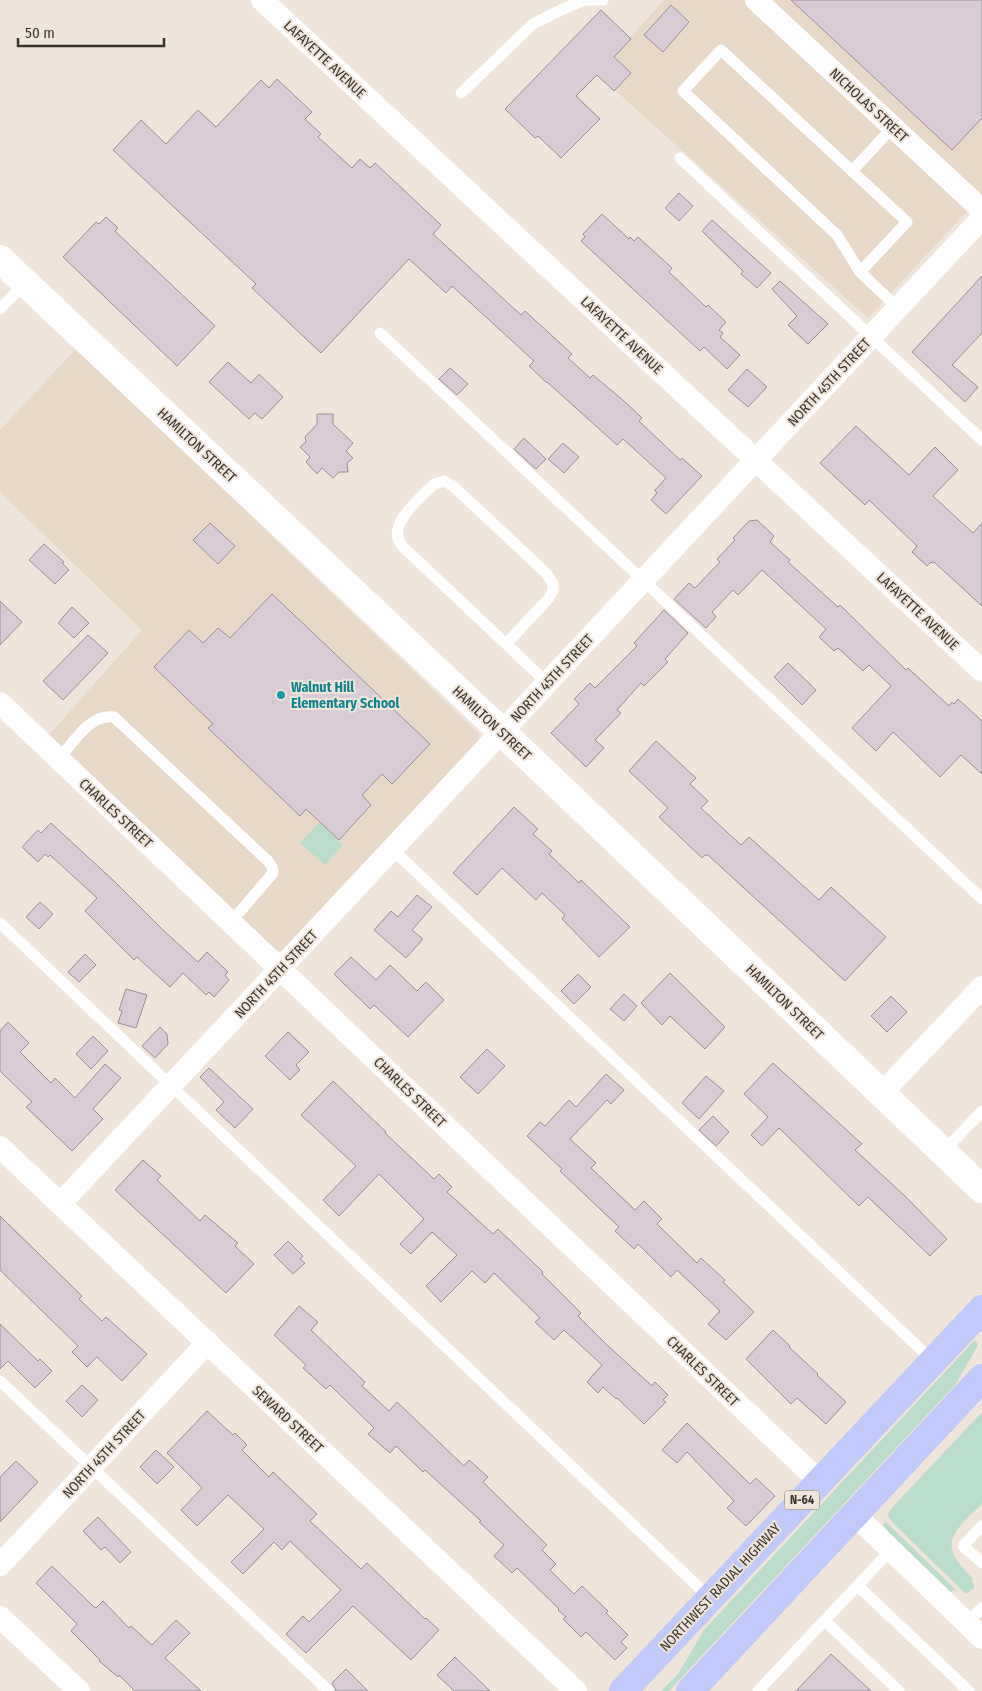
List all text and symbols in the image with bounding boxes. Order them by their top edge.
scale bar [18,15,164,47]
street label: LAFAYETTE AVENUE [280,17,370,102]
text: 50 m [25,24,55,42]
street label: NICHOLAS STREET [826,65,912,146]
street label: LAFAYETTE AVENUE [577,293,667,378]
street label: NORTH 45TH STREET [784,334,875,430]
street label: HAMILTON STREET [154,405,240,487]
street label: LAFAYETTE AVENUE [873,569,963,654]
street label: NORTH 45TH STREET [507,630,598,726]
place label: Walnut Hill Elementary School [291,679,400,712]
street label: HAMILTON STREET [449,683,535,765]
marker: Walnut Hill Elementary School [275,689,287,701]
street label: CHARLES STREET [76,775,156,852]
street label: NORTH 45TH STREET [231,926,322,1022]
street label: HAMILTON STREET [742,961,827,1044]
street label: CHARLES STREET [370,1054,450,1131]
street label: CHARLES STREET [663,1333,743,1410]
street label: SEWARD STREET [249,1382,327,1457]
street label: NORTH 45TH STREET [59,1406,150,1502]
road number: N-64 [784,1490,820,1510]
street label: NORTHWEST RADIAL HIGHWAY [656,1520,784,1655]

